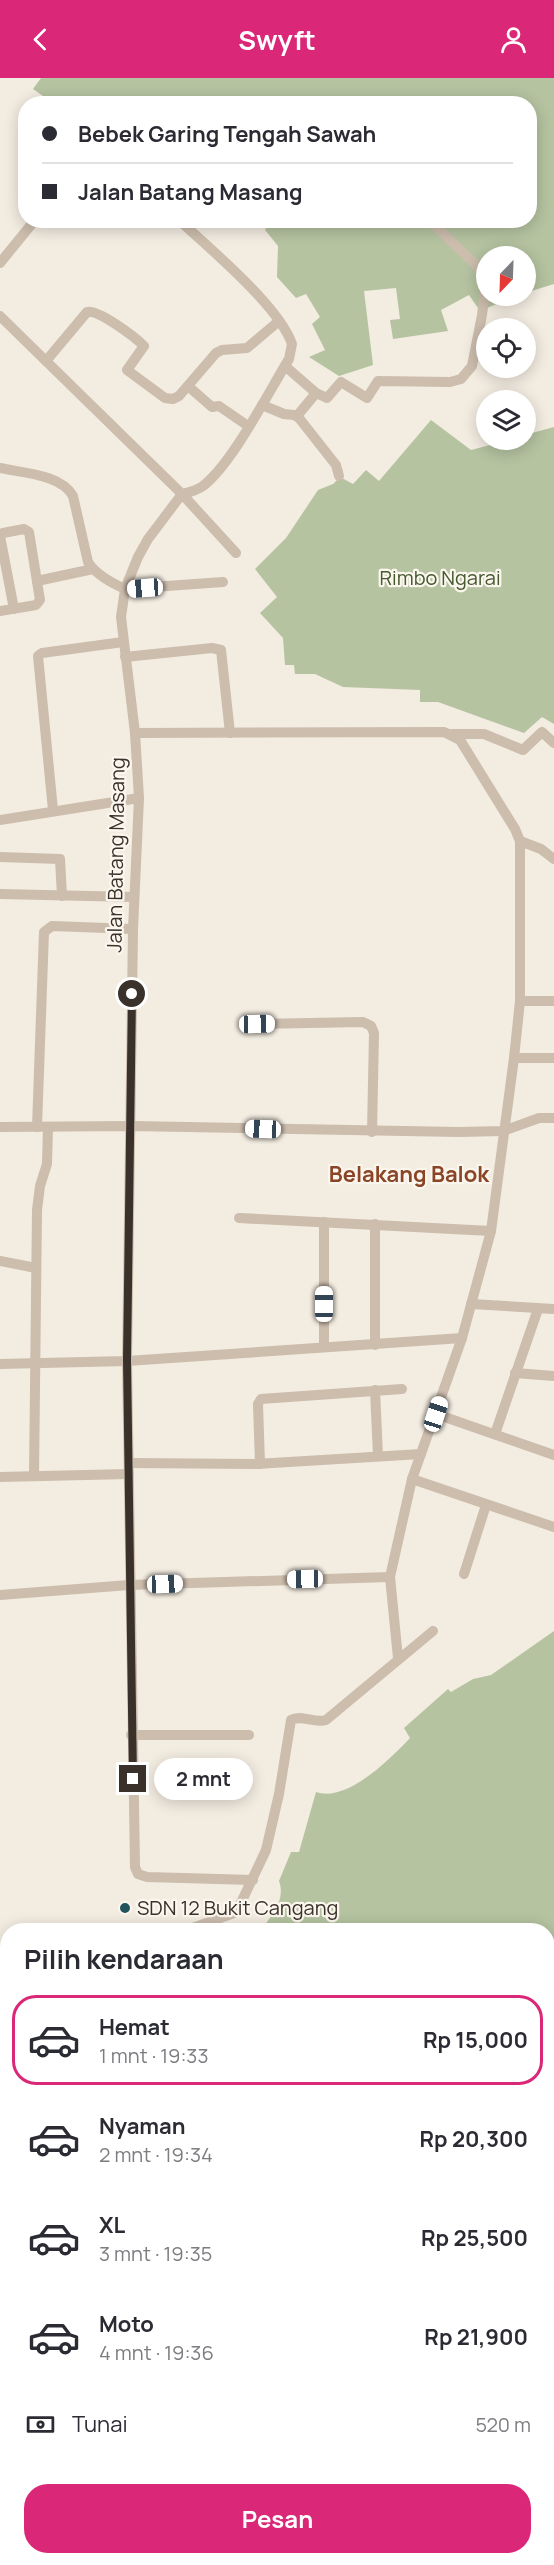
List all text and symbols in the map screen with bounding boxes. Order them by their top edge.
text: Swyft [238,21,316,58]
icon: back [24,23,57,56]
icon: person [497,23,530,56]
text: Bebek Garing Tengah Sawah [78,119,376,149]
text: Jalan Batang Masang [78,177,303,207]
north arrow [476,246,536,306]
map controls [476,246,536,450]
button: locate [476,318,536,378]
button: layers [476,390,536,450]
park label: Rimbo Ngarai [379,564,501,591]
car [126,578,164,598]
street label: Jalan Batang Masang [100,757,131,953]
route start [118,980,145,1007]
car [239,1015,275,1033]
car [245,1119,281,1139]
district label: Belakang Balok [329,1159,490,1189]
car [315,1286,333,1322]
car [422,1394,450,1434]
car [287,1570,323,1588]
car [147,1574,183,1594]
callout: 2 mnt [154,1758,253,1800]
route end [119,1765,146,1792]
text: 2 mnt [176,1765,231,1792]
place label: SDN 12 Bukit Cangang [137,1894,338,1921]
marker: SDN 12 Bukit Cangang [118,1901,132,1915]
text: Pilih kendaraan [24,1940,224,1977]
text: Hemat [99,2012,170,2042]
icon: car [27,2013,81,2067]
text: Rp 15,000 [423,2025,528,2055]
text: 1 mnt · 19:33 [99,2042,209,2069]
text: Nyaman [99,2111,186,2141]
icon: car [27,2112,81,2166]
text: Rp 20,300 [420,2124,528,2154]
text: 2 mnt · 19:34 [99,2141,213,2168]
text: XL [99,2210,125,2240]
icon: car [27,2211,81,2265]
text: Rp 25,500 [421,2223,528,2253]
text: 3 mnt · 19:35 [99,2240,212,2267]
text: Moto [99,2309,154,2339]
icon: car [27,2310,81,2364]
text: Rp 21,900 [424,2322,528,2352]
text: 4 mnt · 19:36 [99,2339,214,2366]
icon: cash [24,2408,57,2441]
text: Tunai [72,2409,128,2439]
text: 520 m [475,2411,531,2438]
button: Pesan [24,2484,531,2553]

